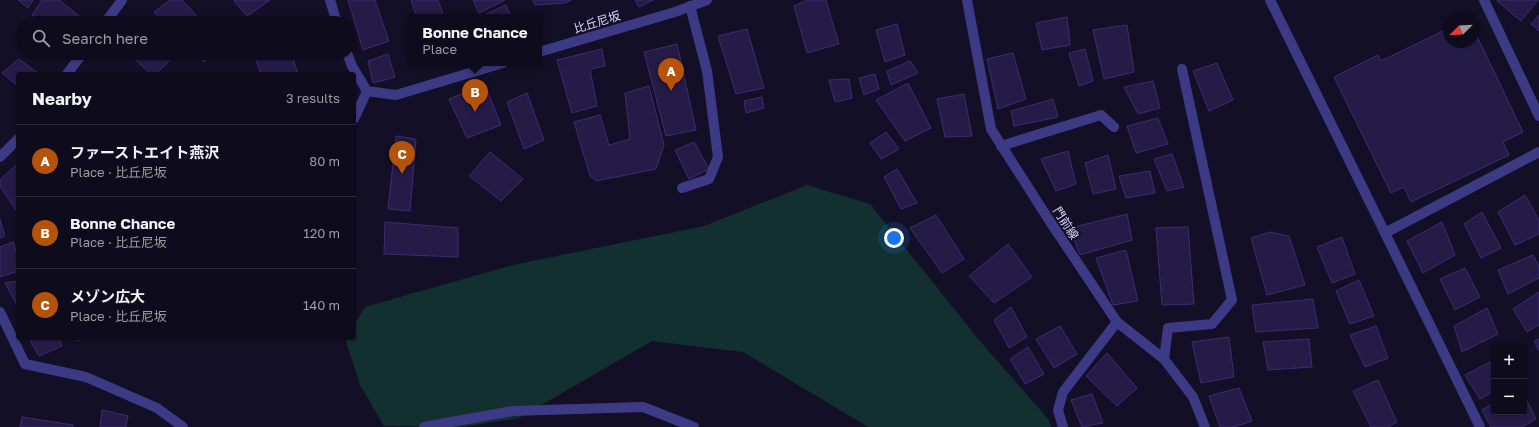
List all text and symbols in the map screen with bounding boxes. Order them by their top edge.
street label: 比丘尼坂 [572,8,622,36]
north arrow [1443,12,1479,48]
popup [408,14,542,66]
search box [16,16,356,60]
text: Bonne Chance [422,23,528,41]
icon: search [30,27,52,49]
text: Search here [62,29,148,47]
text: Place [422,41,457,57]
pin: A [658,58,684,91]
pin: B [462,79,488,112]
text: Nearby [32,88,92,109]
text: 3 results [286,90,340,106]
pin: C [389,141,415,174]
text: ファーストエイト燕沢 [70,143,219,161]
text: A [40,153,50,169]
text: 80 m [309,153,340,169]
text: Place · 比丘尼坂 [70,164,167,180]
street label: 門前線 [1050,204,1082,242]
text: Bonne Chance [70,214,175,232]
text: B [40,225,50,241]
text: 120 m [303,225,340,241]
your location [884,228,904,248]
text: Place · 比丘尼坂 [70,234,167,250]
text: メゾン広大 [70,287,145,305]
text: C [40,297,50,313]
text: 140 m [303,297,340,313]
text: Place · 比丘尼坂 [70,308,167,324]
map controls [1491,343,1527,415]
button: + [1491,343,1527,379]
button: − [1491,379,1527,415]

